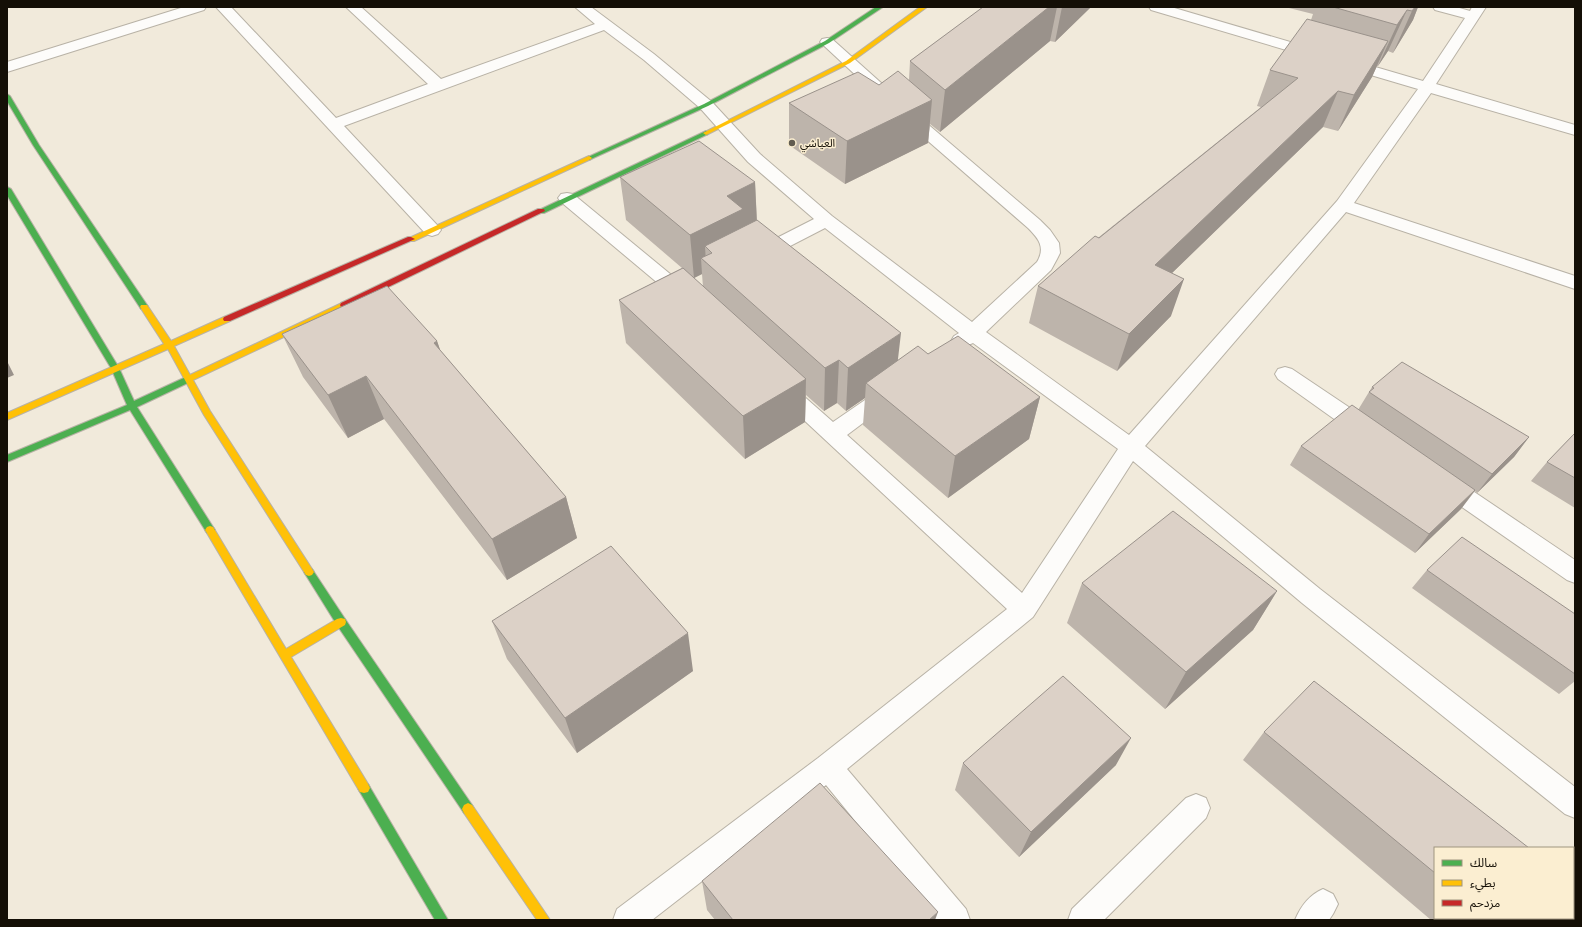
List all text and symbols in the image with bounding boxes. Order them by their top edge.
place label: العياشي [800,137,835,153]
marker: العياشي [787,138,797,148]
legend [1434,847,1574,919]
text: سالك [1470,856,1497,869]
text: بطيء [1470,876,1496,893]
text: مزدحم [1470,896,1500,912]

